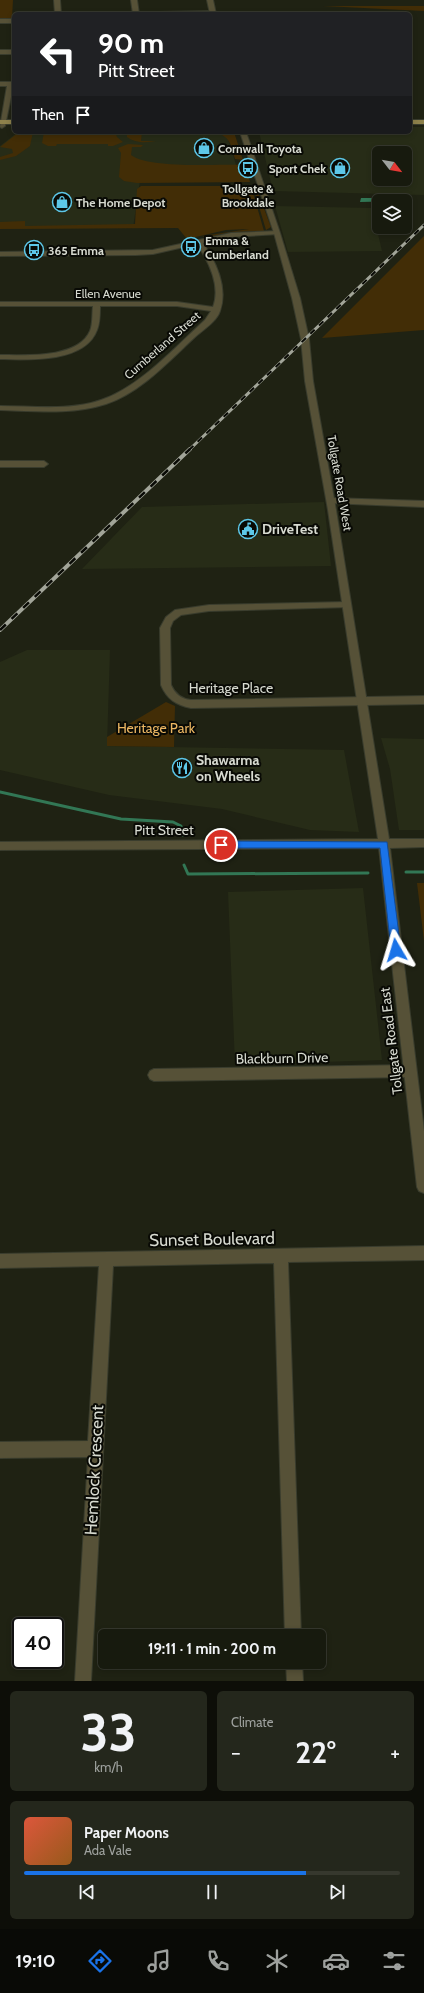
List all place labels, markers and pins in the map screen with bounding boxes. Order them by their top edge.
shop icon: Cornwall Toyota [193,137,215,159]
place label: Cornwall Toyota [218,141,302,156]
bus stop icon: Tollgate & Brookdale [237,157,259,179]
shop icon: Sport Chek [329,157,351,179]
place label: Sport Chek [269,161,326,176]
place label: Tollgate & Brookdale [222,181,274,210]
shop icon: The Home Depot [51,191,73,213]
place label: The Home Depot [76,195,165,210]
place label: Emma & Cumberland [205,233,269,262]
bus stop icon: Emma & Cumberland [180,236,202,258]
bus stop icon: 365 Emma [23,239,45,261]
place label: 365 Emma [48,243,104,258]
public building icon: DriveTest [237,518,259,540]
place label: DriveTest [262,520,318,538]
place label: Shawarma on Wheels [196,751,260,785]
restaurant icon: Shawarma on Wheels [171,757,193,779]
pin [204,828,238,862]

